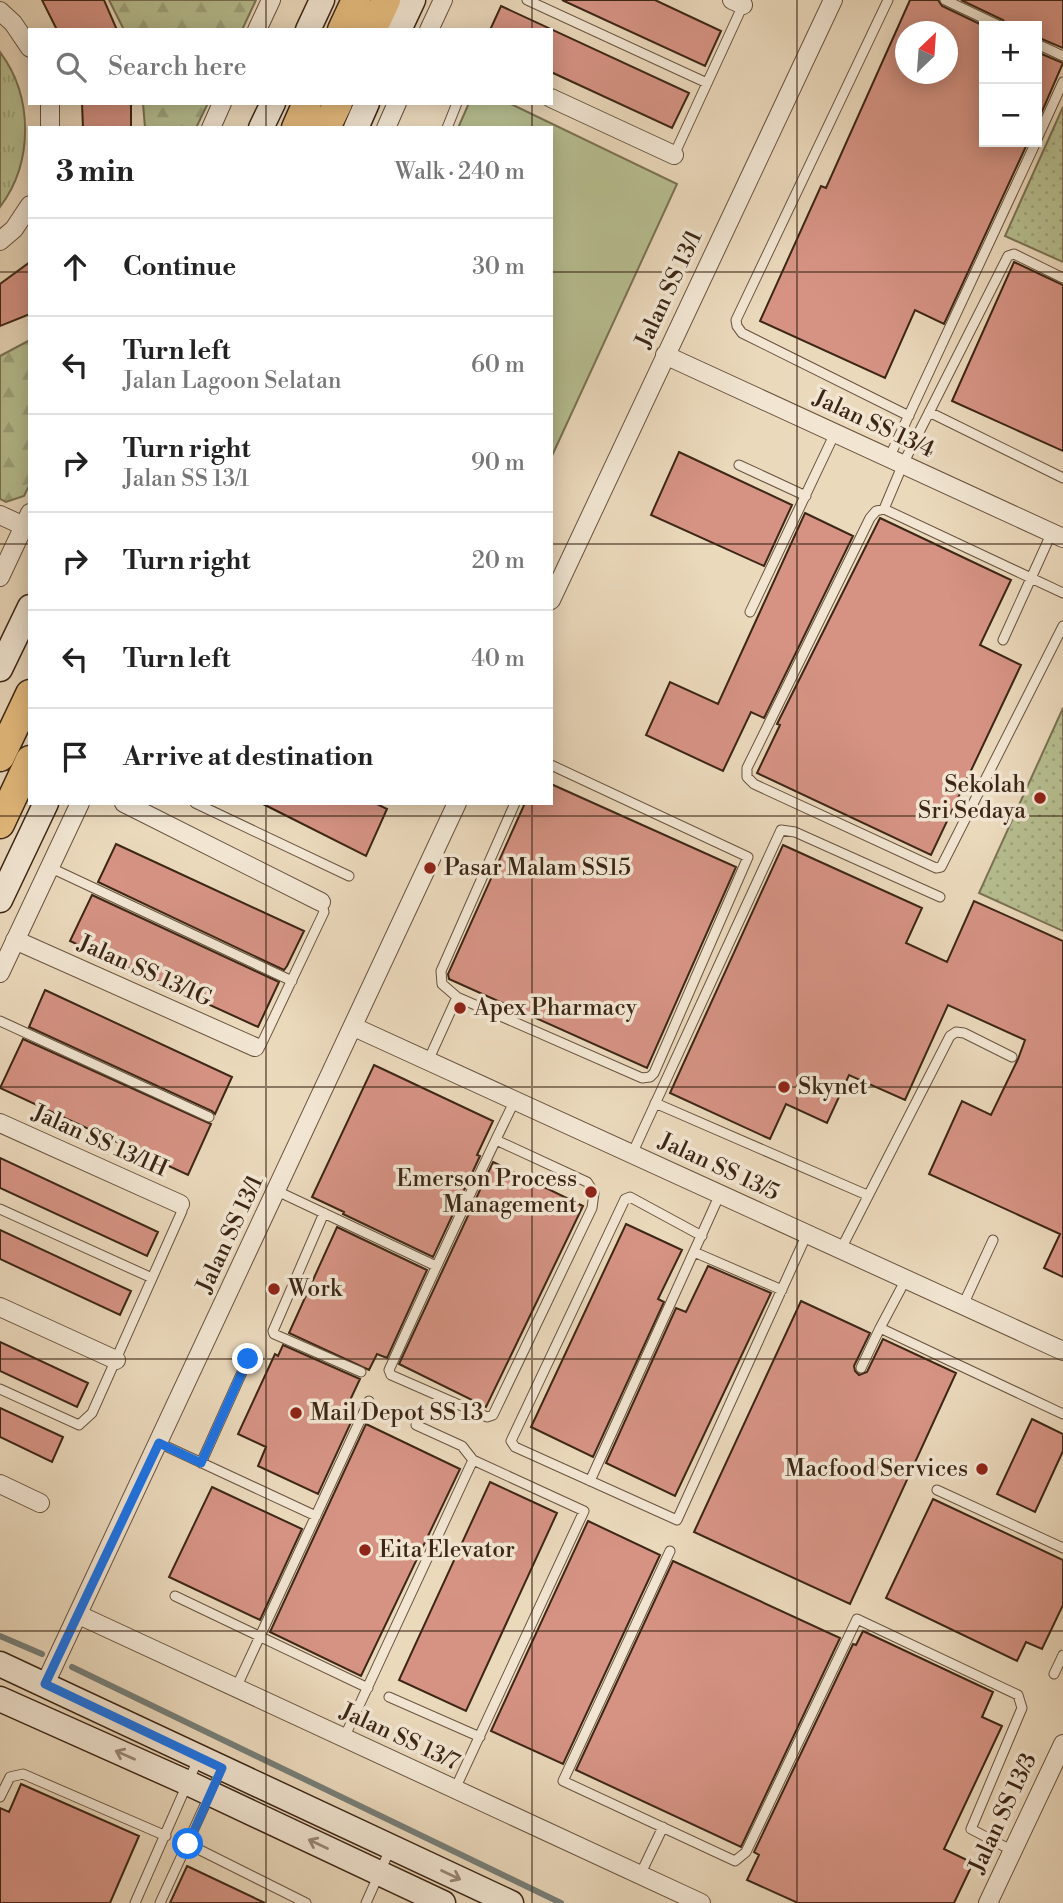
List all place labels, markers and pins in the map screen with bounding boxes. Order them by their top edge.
place label: Sekolah Sri Sedaya [918,771,1026,825]
marker: Sekolah Sri Sedaya [1032,790,1048,806]
place label: Pasar Malam SS15 [444,854,631,882]
marker: Pasar Malam SS15 [422,860,438,876]
place label: Apex Pharmacy [473,994,638,1022]
marker: Apex Pharmacy [452,1000,468,1016]
place label: Skynet [798,1073,868,1101]
marker: Skynet [776,1079,792,1095]
place label: Emerson Process Management [396,1165,577,1219]
marker: Emerson Process Management [583,1184,599,1200]
place label: Work [287,1275,343,1303]
marker: Work [266,1281,282,1297]
place label: Mail Depot SS 13 [310,1399,483,1427]
marker: Mail Depot SS 13 [288,1405,304,1421]
place label: Macfood Services [785,1455,968,1483]
marker: Macfood Services [974,1461,990,1477]
place label: Eita Elevator [379,1536,515,1564]
marker: Eita Elevator [357,1542,373,1558]

